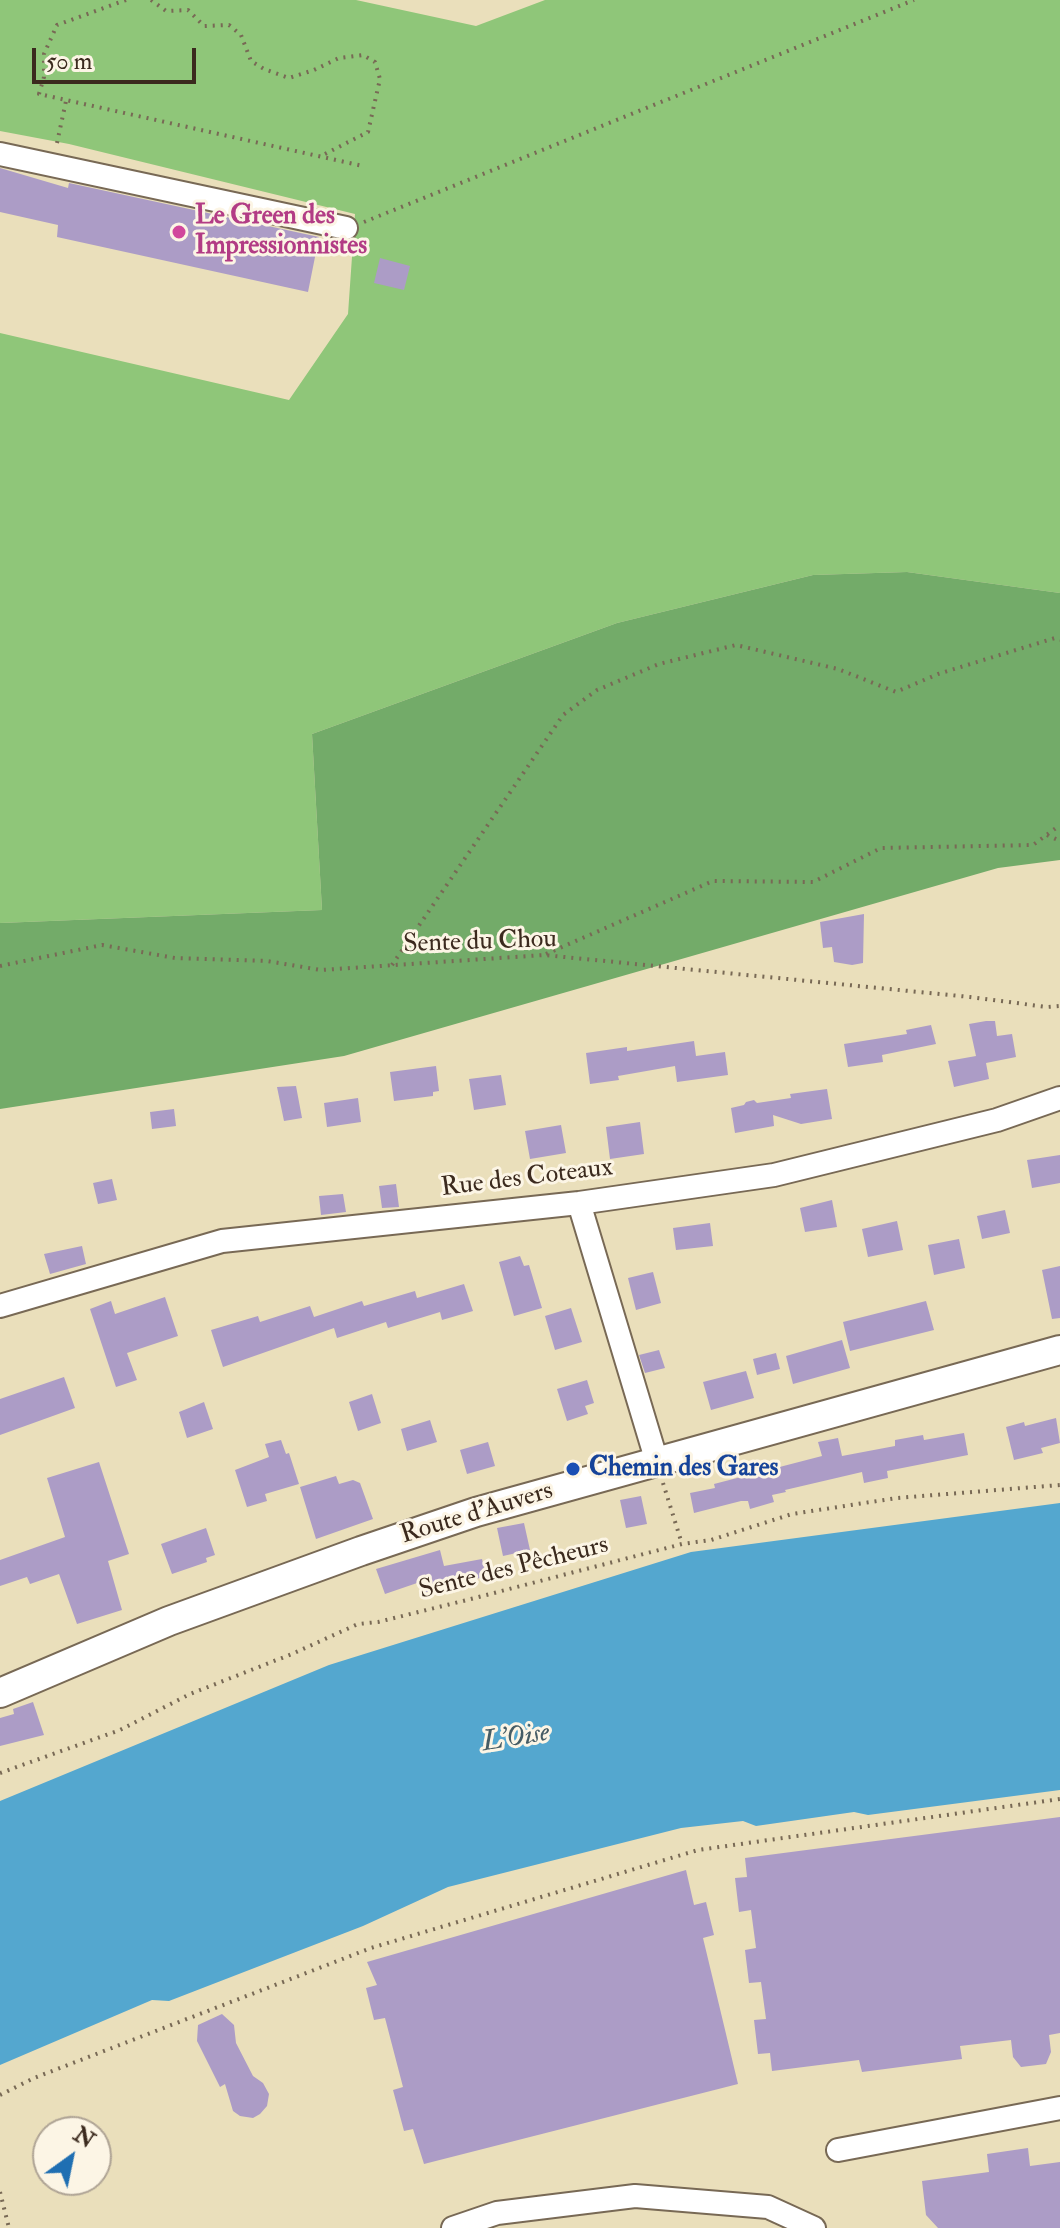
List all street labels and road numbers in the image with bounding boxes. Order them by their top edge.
street label: Sente du Chou [403,925,557,961]
street label: Rue des Coteaux [439,1153,615,1205]
street label: Route d'Auvers [397,1476,557,1552]
street label: Sente des Pêcheurs [416,1530,612,1608]

